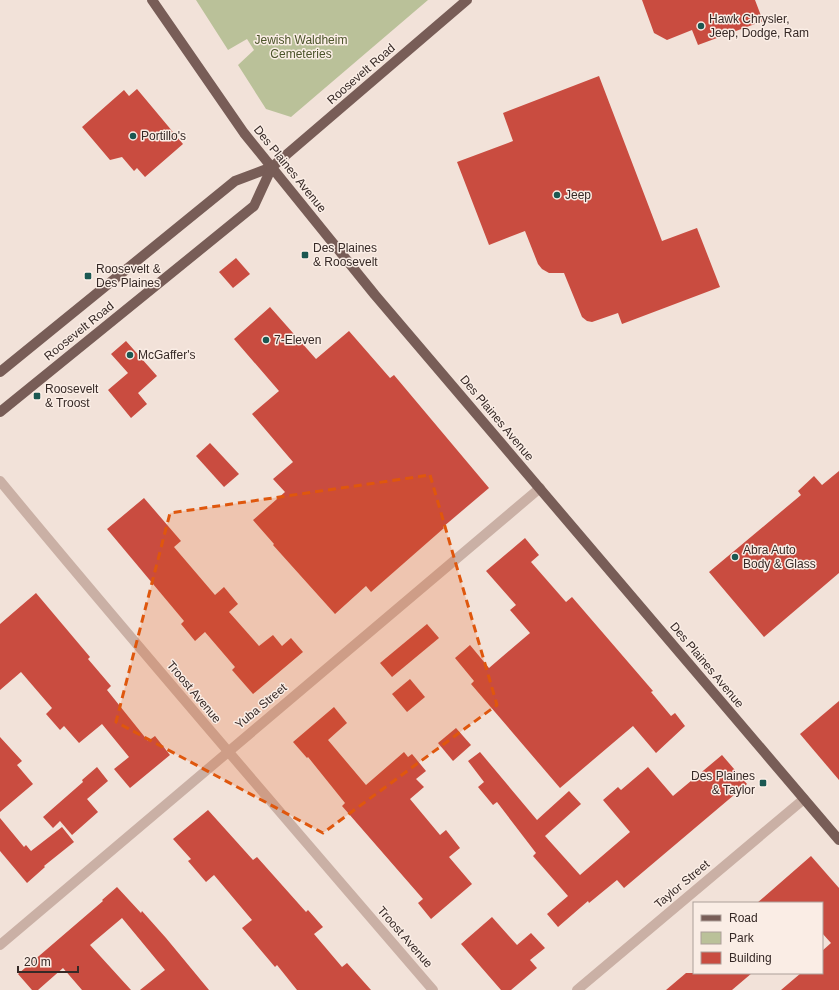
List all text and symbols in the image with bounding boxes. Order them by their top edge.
place label: Hawk Chrysler, Jeep, Dodge, Ram [709,12,809,40]
marker: Hawk Chrysler, Jeep, Dodge, Ram [696,21,706,31]
park label: Jewish Waldheim Cemeteries [255,33,347,61]
street label: Roosevelt Road [324,41,398,107]
street label: Des Plaines Avenue [251,123,329,215]
place label: Portillo's [141,129,186,143]
marker: Portillo's [128,131,138,141]
place label: Jeep [565,188,591,202]
marker: Jeep [552,190,562,200]
place label: Des Plaines & Roosevelt [313,241,378,269]
marker: Des Plaines & Roosevelt [300,250,310,260]
place label: Roosevelt & Des Plaines [96,262,161,290]
marker: Roosevelt & Des Plaines [83,271,93,281]
street label: Roosevelt Road [41,299,117,363]
place label: 7-Eleven [274,333,321,347]
marker: 7-Eleven [261,335,271,345]
place label: McGaffer's [138,348,195,362]
marker: McGaffer's [125,350,135,360]
street label: Des Plaines Avenue [457,372,537,464]
place label: Roosevelt & Troost [45,382,99,410]
marker: Roosevelt & Troost [32,391,42,401]
place label: Abra Auto Body & Glass [743,543,816,571]
marker: Abra Auto Body & Glass [730,552,740,562]
street label: Des Plaines Avenue [667,619,747,711]
street label: Troost Avenue [164,658,224,726]
street label: Yuba Street [232,680,290,732]
place label: Des Plaines & Taylor [691,769,755,797]
marker: Des Plaines & Taylor [758,778,768,788]
street label: Taylor Street [652,857,713,911]
legend [693,902,823,974]
street label: Troost Avenue [375,903,436,971]
text: Road [729,911,758,925]
text: Park [729,931,755,945]
scale bar [18,948,78,974]
text: Building [729,951,772,965]
text: 20 m [24,955,51,969]

